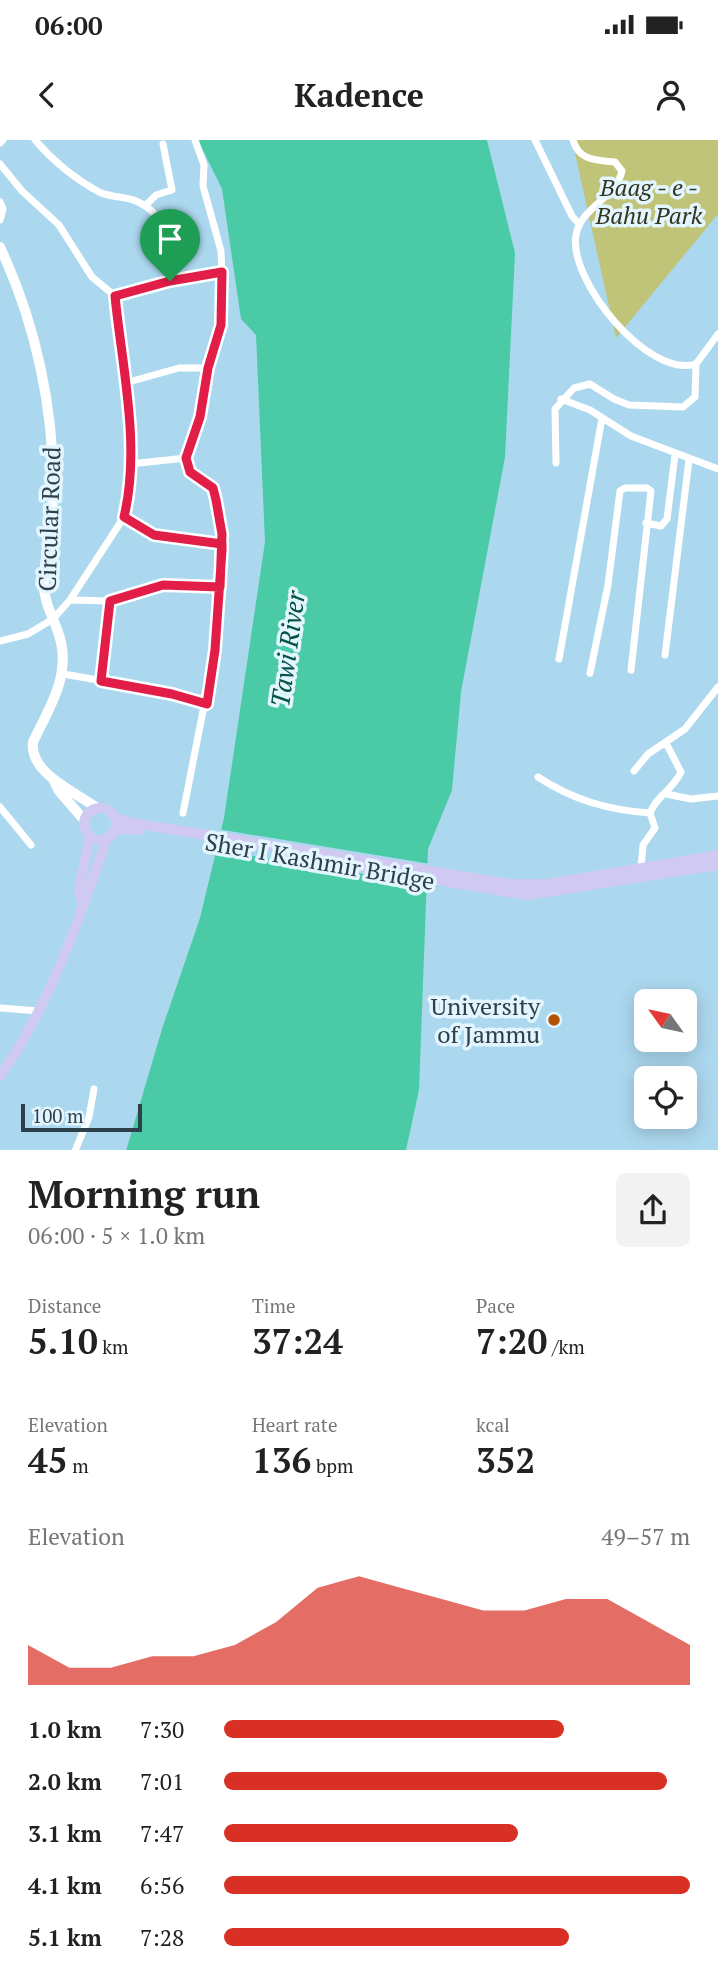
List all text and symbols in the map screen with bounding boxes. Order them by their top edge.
text: 06:00 [35,8,103,42]
text: Kadence [294,74,424,116]
icon: back [28,76,66,114]
icon: person [652,76,690,114]
park label: Baag - e - Bahu Park [595,171,703,231]
pin [140,209,200,281]
icon: arrive [151,220,189,258]
street label: Circular Road [30,446,68,592]
water label: Tawi River [262,588,312,709]
street label: Sher I Kashmir Bridge [203,825,437,897]
north arrow [634,989,696,1052]
map controls [634,989,697,1129]
place label: University of Jammu [431,990,541,1050]
marker: University of Jammu [546,1012,562,1028]
button: locate [634,1066,697,1129]
scale bar [21,1101,142,1133]
text: 100 m [32,1103,83,1128]
text: Morning run [28,1169,260,1219]
button: share [616,1173,690,1247]
text: 06:00 · 5 × 1.0 km [28,1220,205,1251]
text: Distance [28,1293,101,1318]
text: Time [252,1293,295,1318]
text: Pace [476,1293,515,1318]
text: 5.10 [28,1318,98,1364]
text: 37:24 [252,1318,343,1364]
text: 7:20 [476,1318,547,1364]
text: km [98,1334,129,1359]
text: /km [547,1334,585,1359]
text: Elevation [28,1412,108,1437]
text: Heart rate [252,1412,337,1437]
text: kcal [476,1412,510,1437]
text: 45 [28,1437,68,1483]
text: 136 [252,1437,311,1483]
text: 352 [476,1437,535,1483]
text: m [68,1453,89,1478]
text: bpm [311,1453,353,1478]
text: Elevation [28,1521,125,1552]
text: 49–57 m [601,1521,690,1552]
text: 1.0 km [28,1714,102,1745]
text: 7:30 [140,1714,184,1745]
text: 2.0 km [28,1766,102,1797]
text: 7:01 [140,1766,184,1797]
text: 3.1 km [28,1818,102,1849]
text: 7:47 [140,1818,184,1849]
text: 4.1 km [28,1870,102,1901]
text: 6:56 [140,1870,184,1901]
text: 5.1 km [28,1922,102,1953]
text: 7:28 [140,1922,184,1953]

